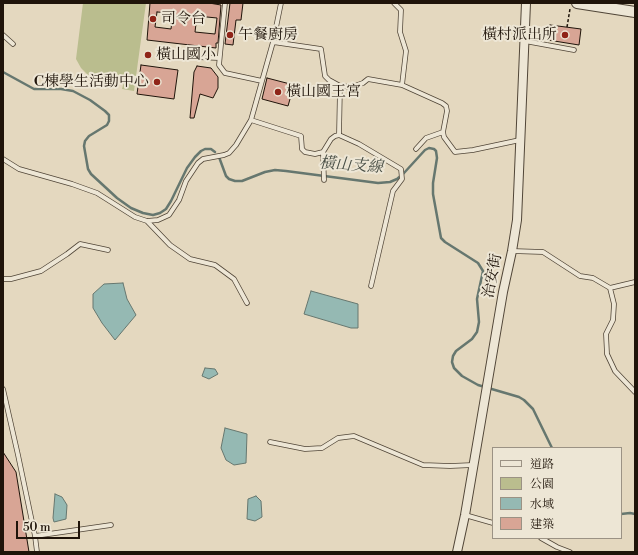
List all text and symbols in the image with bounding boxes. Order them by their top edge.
place label: 司令台 [161,10,206,28]
marker: 司令台 [148,14,158,24]
place label: 午餐廚房 [238,26,298,44]
place label: 橫村派出所 [482,26,557,44]
marker: 午餐廚房 [225,30,235,40]
marker: 橫村派出所 [560,30,570,40]
place label: 橫山國小 [156,46,216,64]
marker: 橫山國小 [143,50,153,60]
place label: C棟學生活動中心 [34,73,149,91]
marker: C棟學生活動中心 [152,77,162,87]
place label: 橫山國王宮 [286,83,361,101]
marker: 橫山國王宮 [273,87,283,97]
water label: 橫山支線 [318,154,384,178]
street label: 治安街 [480,252,506,300]
legend [492,447,622,539]
text: 道路 [530,457,554,472]
text: 公園 [530,477,554,492]
text: 水域 [530,497,554,512]
scale bar [18,513,82,539]
text: 建築 [530,517,554,532]
text: 50 m [23,520,51,535]

